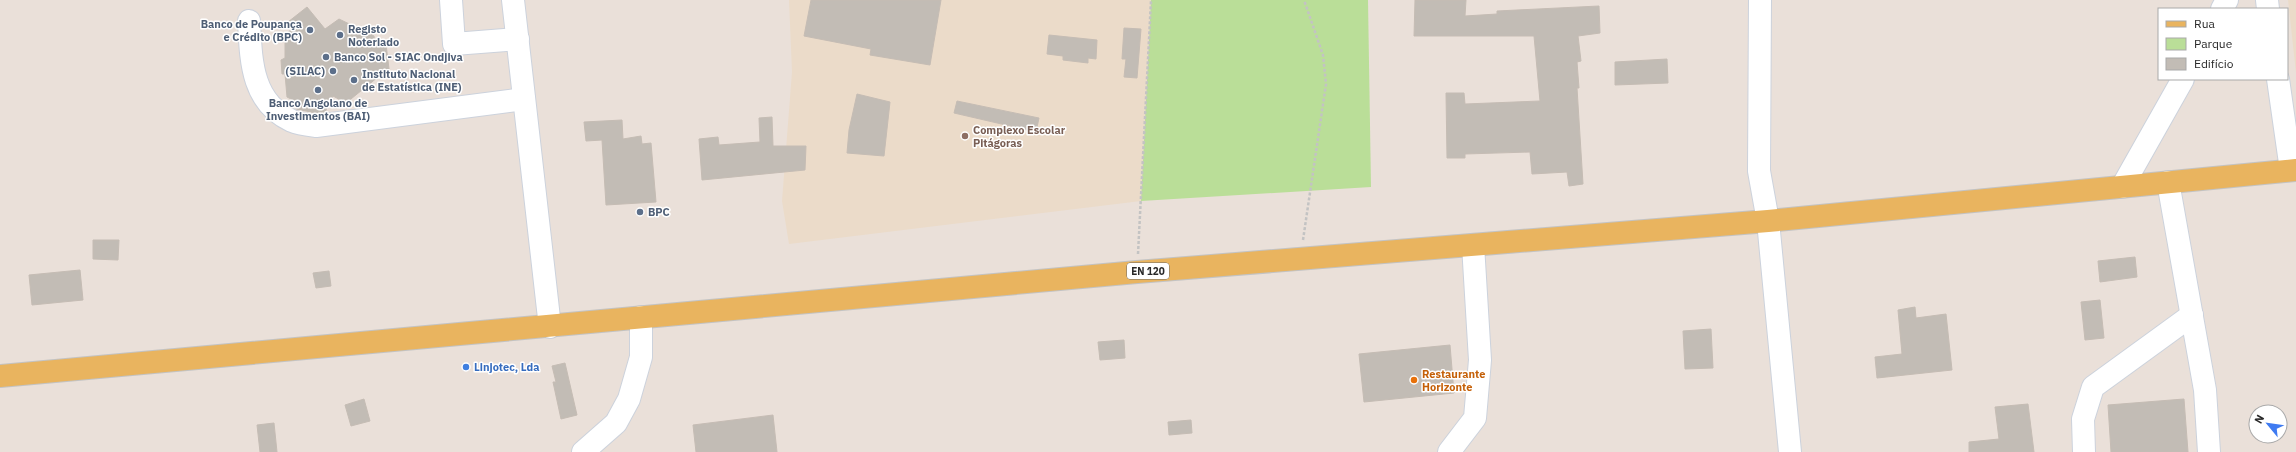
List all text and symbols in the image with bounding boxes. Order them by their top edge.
legend [2158,8,2288,80]
text: Rua [2194,16,2215,31]
place label: Banco de Poupança e Crédito (BPC) [201,17,302,44]
place label: Registo Noteriado [348,22,399,49]
marker: Banco de Poupança e Crédito (BPC) [305,25,315,35]
marker: Registo Noteriado [335,30,345,40]
text: Parque [2194,36,2233,51]
place label: Banco Sol - SIAC Ondjiva [334,50,463,64]
marker: Banco Sol - SIAC Ondjiva [321,52,331,62]
text: Edifício [2194,56,2234,71]
place label: (SILAC) [286,64,325,78]
marker: (SILAC) [328,66,338,76]
place label: Instituto Nacional de Estatística (INE) [362,67,462,94]
marker: Instituto Nacional de Estatística (INE) [349,75,359,85]
marker: Banco Angolano de Investimentos (BAI) [313,85,323,95]
place label: Banco Angolano de Investimentos (BAI) [266,96,370,123]
place label: Complexo Escolar Pitágoras [973,123,1066,150]
marker: Complexo Escolar Pitágoras [960,131,970,141]
place label: BPC [648,205,670,219]
marker: BPC [635,207,645,217]
road number: EN 120 [1127,263,1169,279]
place label: Linjotec, Lda [474,360,540,374]
marker: Linjotec, Lda [461,362,471,372]
place label: Restaurante Horizonte [1422,367,1485,394]
marker: Restaurante Horizonte [1409,375,1419,385]
north arrow [2248,404,2288,444]
text: N [2251,412,2267,426]

